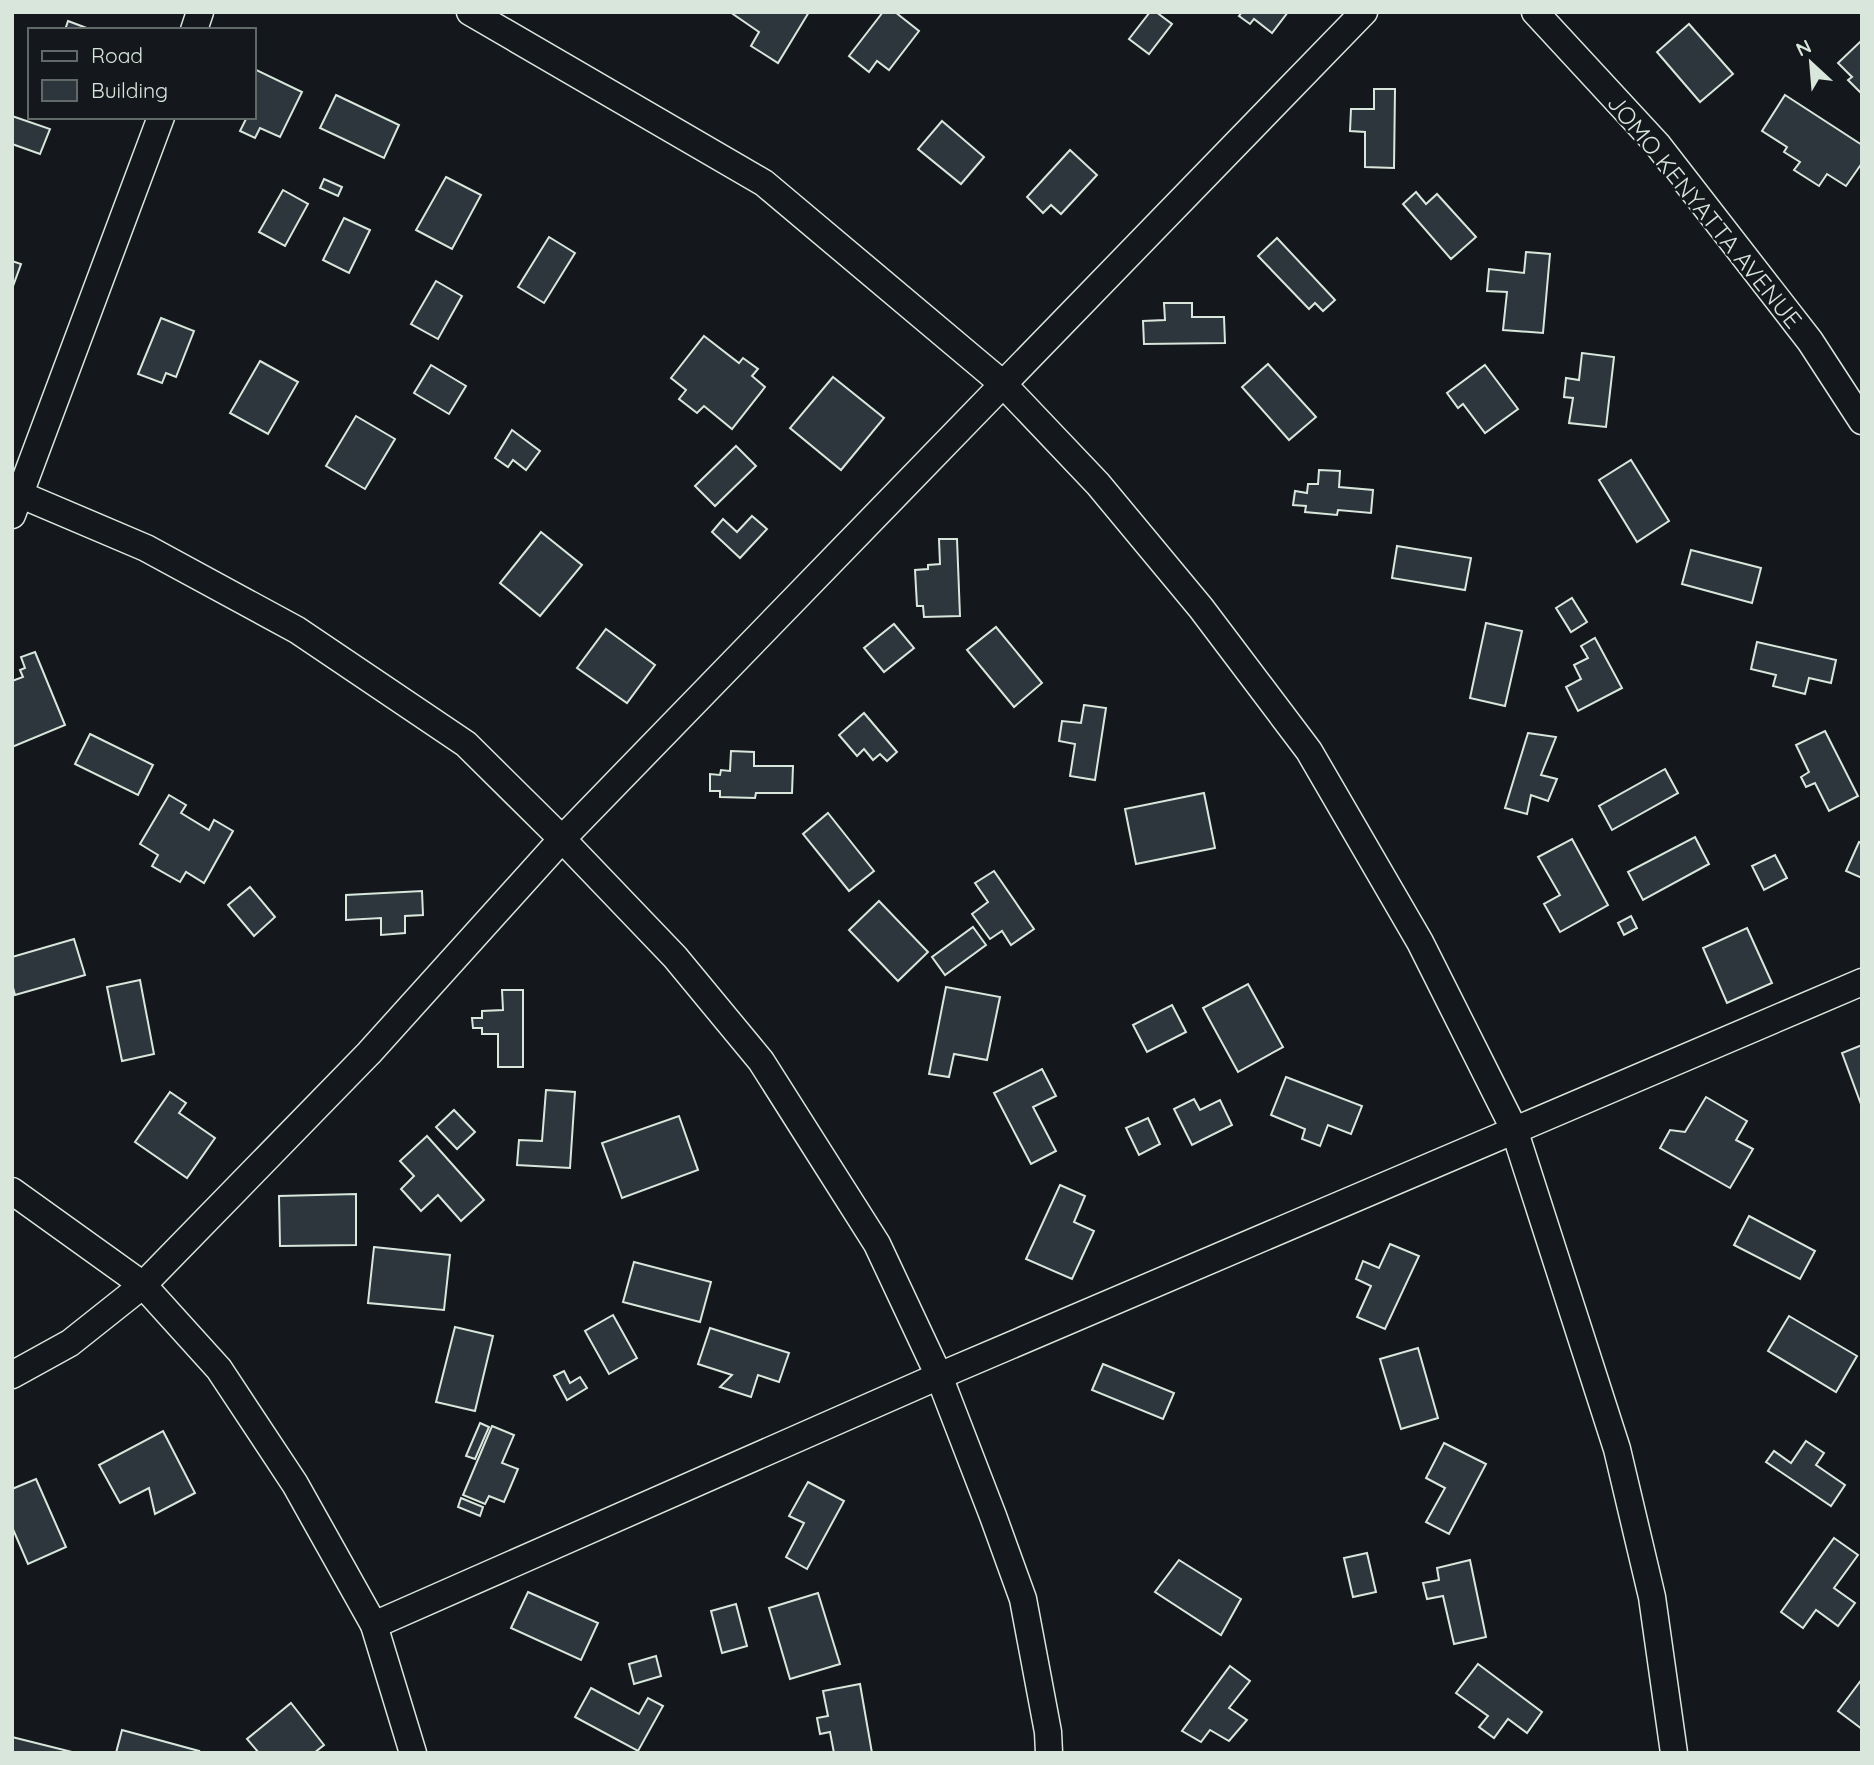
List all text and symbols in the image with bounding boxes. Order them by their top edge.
legend [28,28,256,119]
north arrow [1776,28,1846,98]
text: N [1792,34,1815,62]
text: Road [91,42,143,68]
text: Building [91,77,168,103]
street label: JOMO KENYATTA AVENUE [1601,88,1809,334]

